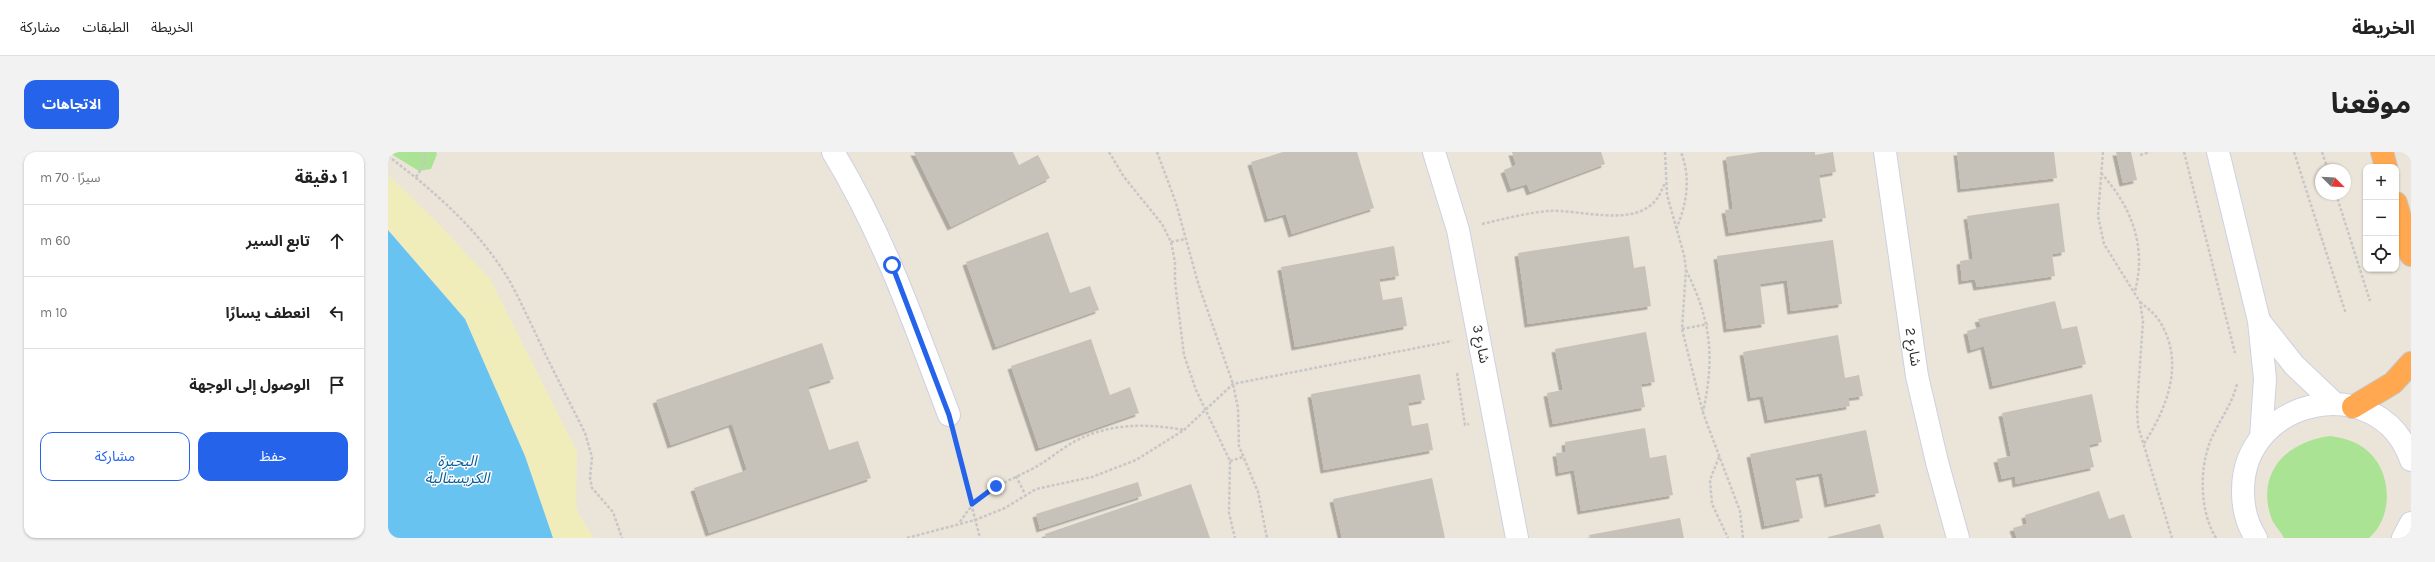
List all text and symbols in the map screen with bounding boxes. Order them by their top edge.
text: الخريطة [2352,17,2415,39]
text: مشاركة [20,19,60,36]
text: الطبقات [82,19,129,36]
text: الخريطة [151,19,193,36]
button: الاتجاهات [24,80,119,129]
text: موقعنا [2331,87,2411,120]
north arrow [2315,164,2351,200]
map controls [2363,164,2399,272]
button: + [2363,164,2399,200]
text: 1 دقيقة [295,167,348,187]
text: سيرًا · 70 m [40,170,101,185]
button: − [2363,200,2399,236]
icon: ahead [326,230,348,252]
text: تابع السير [246,232,310,250]
text: 60 m [40,233,70,248]
button: locate [2363,236,2399,272]
route start [883,256,901,274]
icon: left [326,302,348,324]
text: انعطف يسارًا [226,304,310,322]
text: 10 m [40,305,67,320]
street label: شارع 3 [1467,323,1493,365]
street label: شارع 2 [1900,327,1924,368]
icon: arrive [326,374,348,396]
text: الوصول إلى الوجهة [189,376,310,394]
button: مشاركة [40,432,190,481]
button: حفظ [198,432,348,481]
water label: البحيرة الكريستالية [425,452,491,487]
route end [987,477,1005,495]

